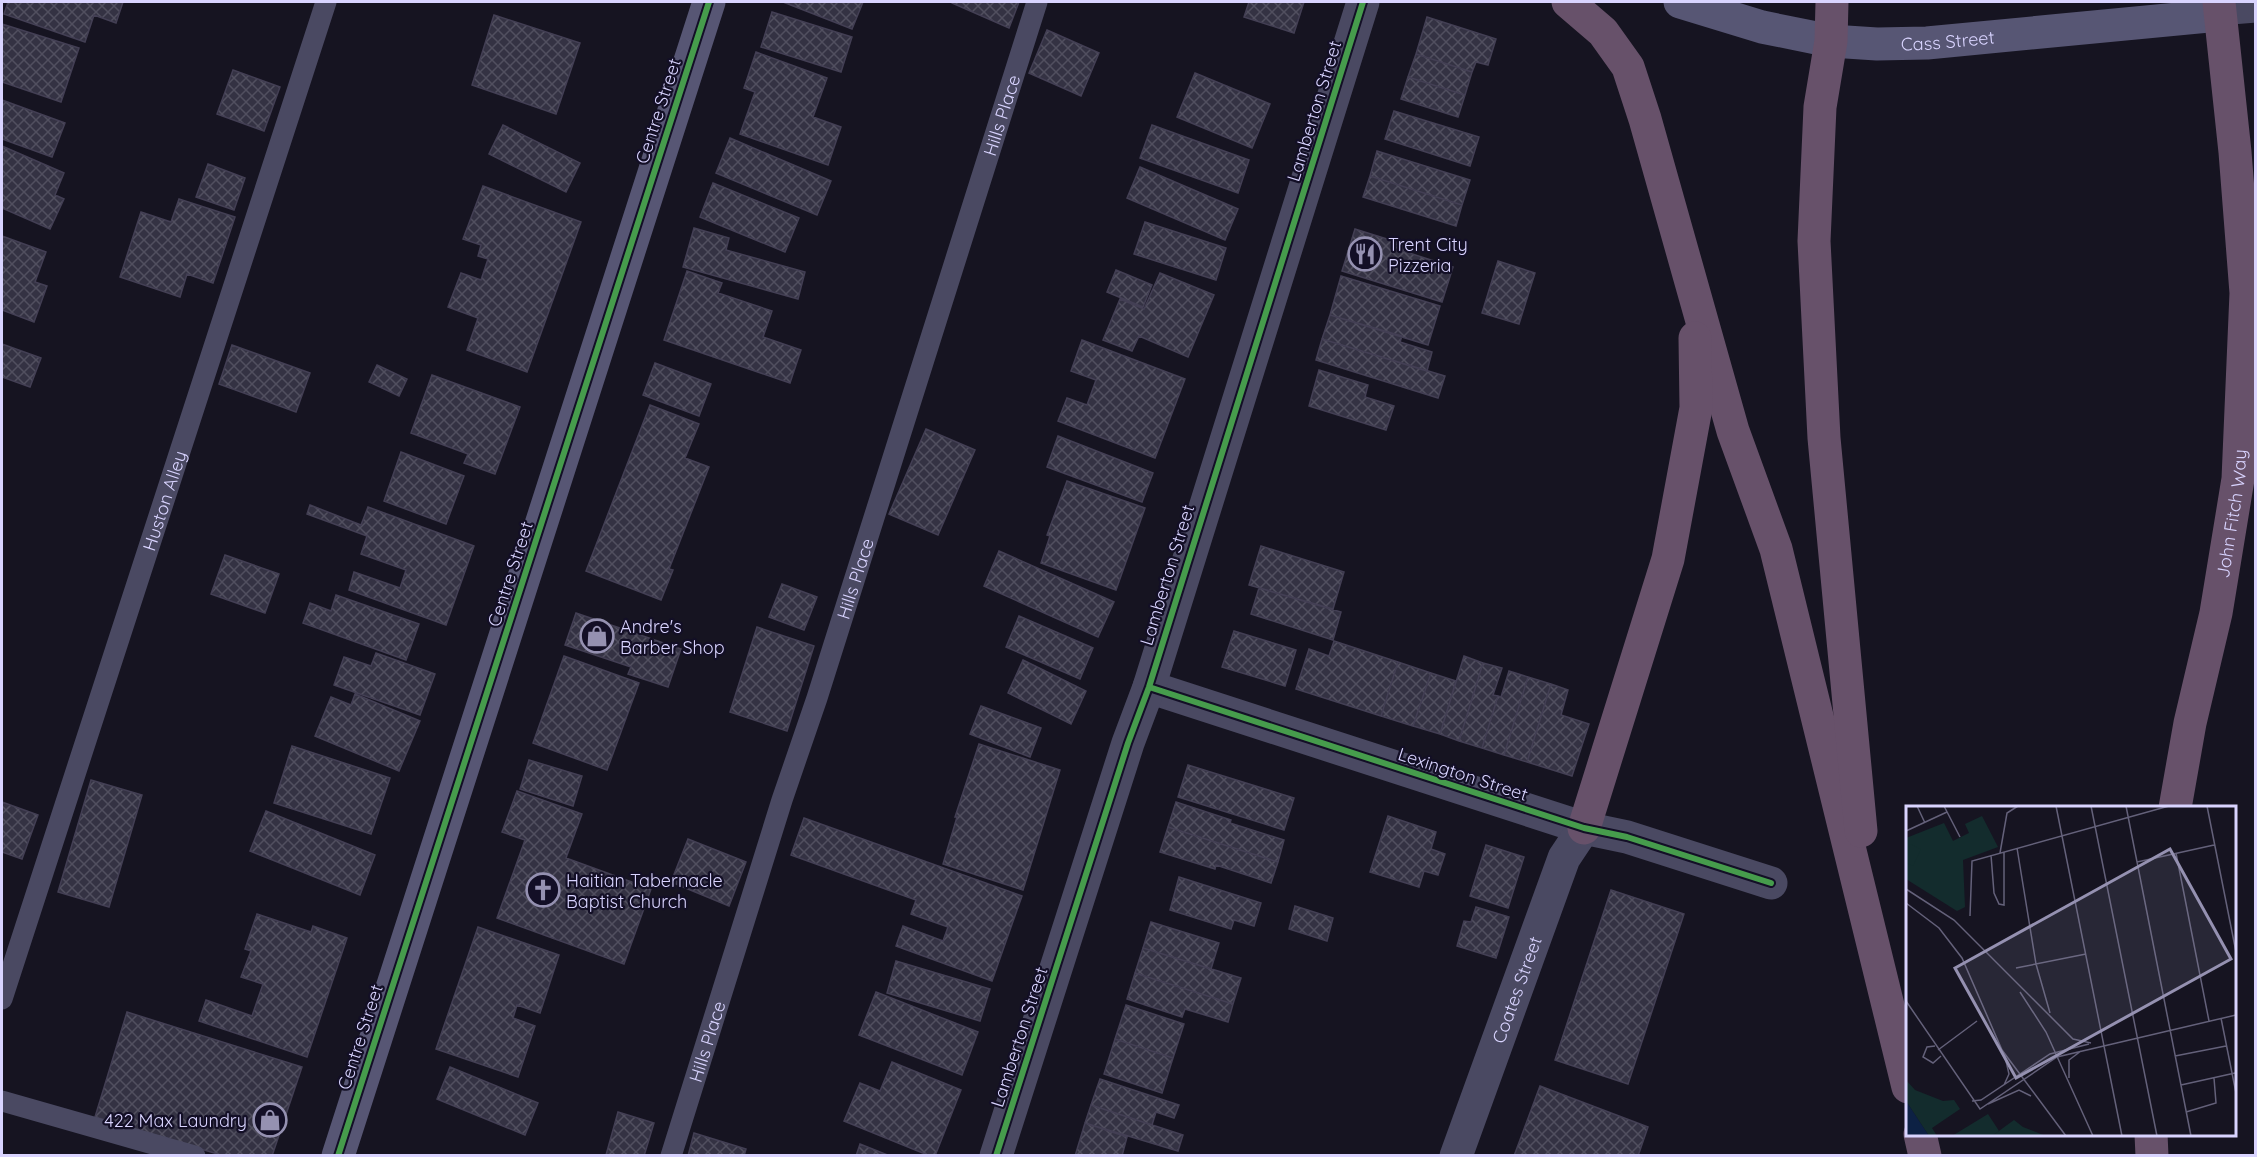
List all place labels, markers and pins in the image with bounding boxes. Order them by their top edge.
place label: Trent City Pizzeria [1388,233,1468,277]
restaurant icon: Trent City Pizzeria [1347,236,1383,272]
place label: Andre's Barber Shop [620,615,725,659]
shop icon: Andre's Barber Shop [579,618,615,654]
place label: Haitian Tabernacle Baptist Church [566,869,723,913]
church icon: Haitian Tabernacle Baptist Church [525,872,561,908]
shop icon: 422 Max Laundry [252,1102,288,1138]
place label: 422 Max Laundry [104,1109,247,1132]

